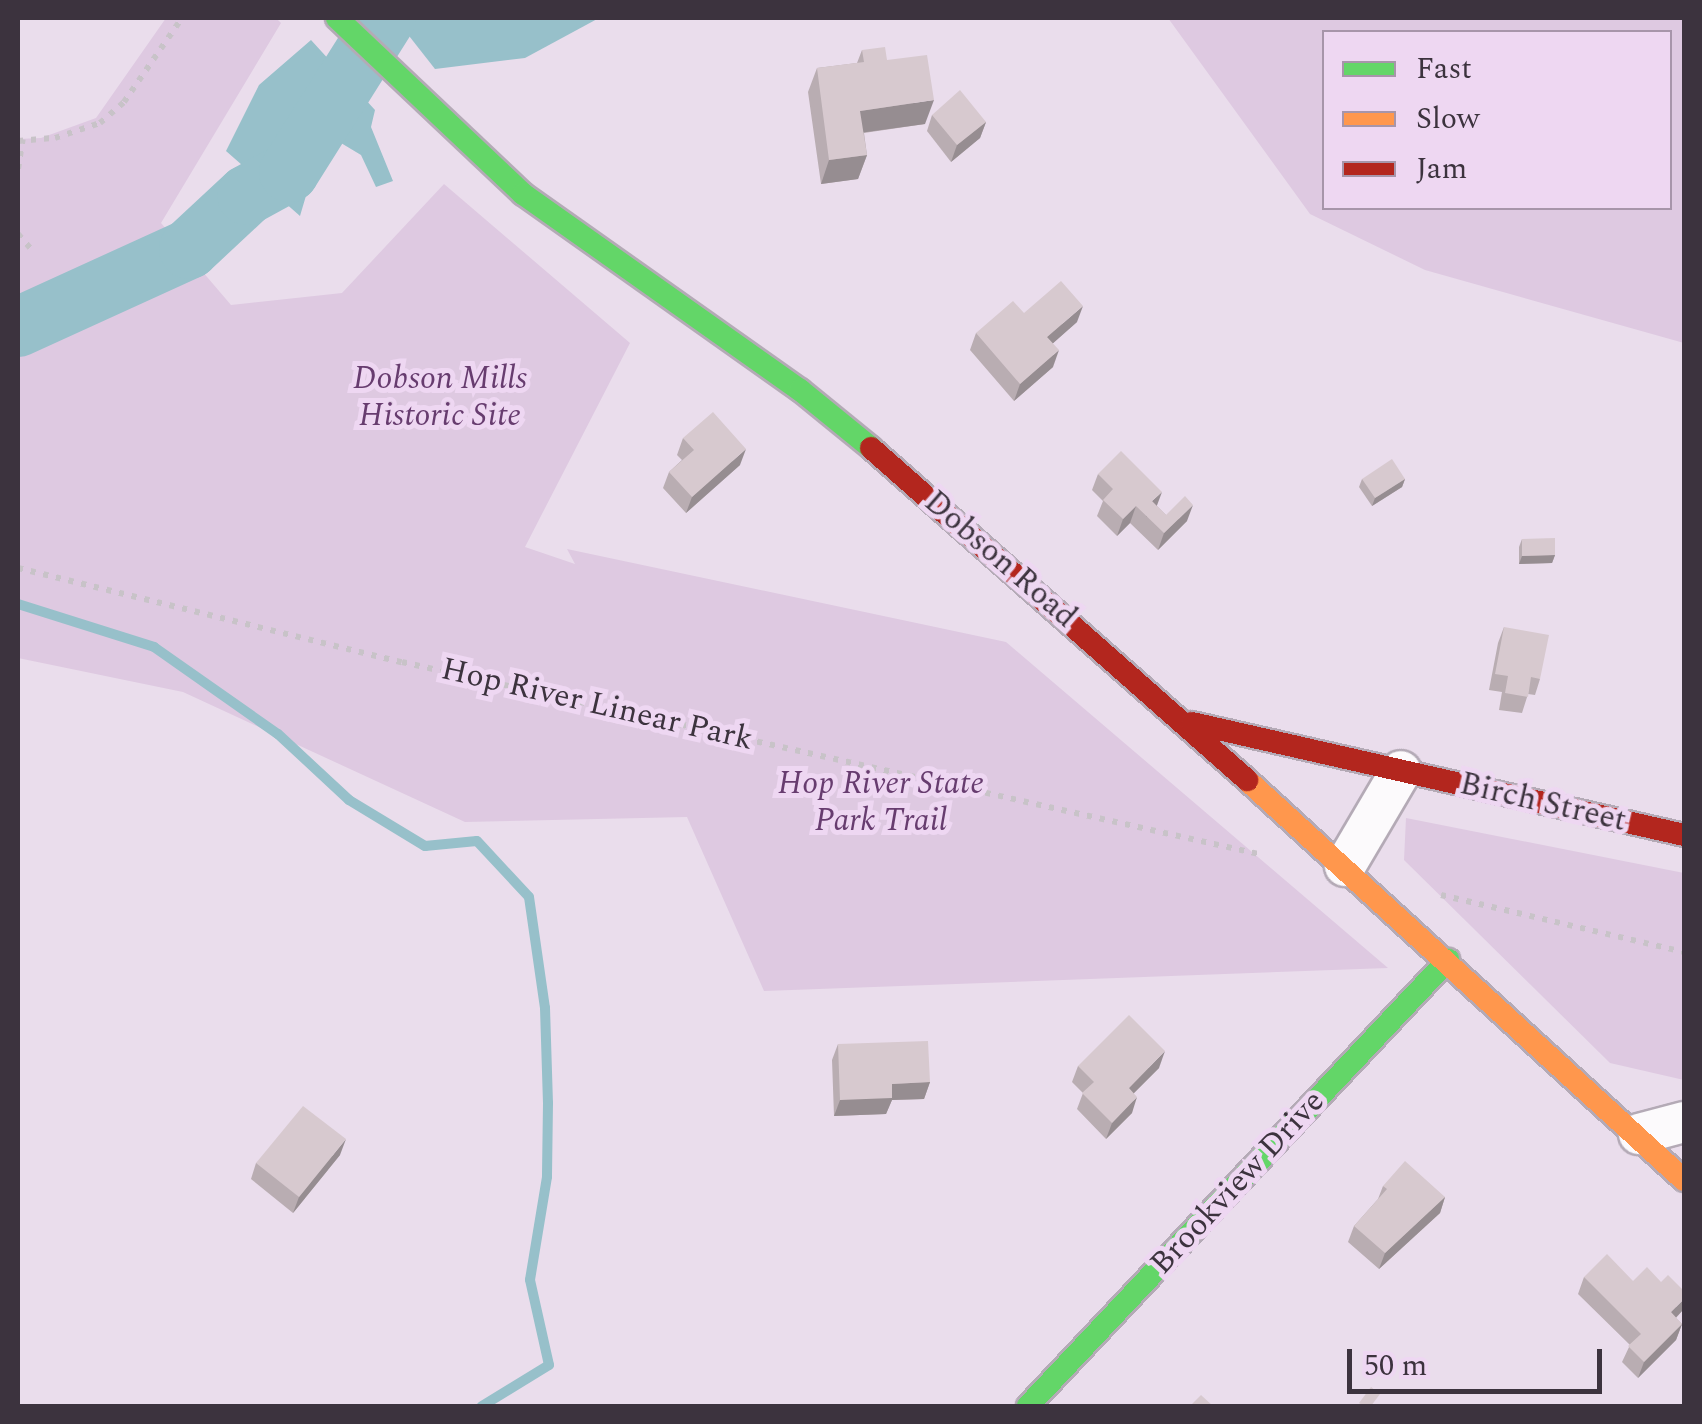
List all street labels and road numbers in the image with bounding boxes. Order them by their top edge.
street label: Dobson Road [916,483,1084,637]
street label: Hop River Linear Park [437,650,757,760]
street label: Birch Street [1456,765,1630,841]
street label: Brookview Drive [1143,1083,1333,1283]

